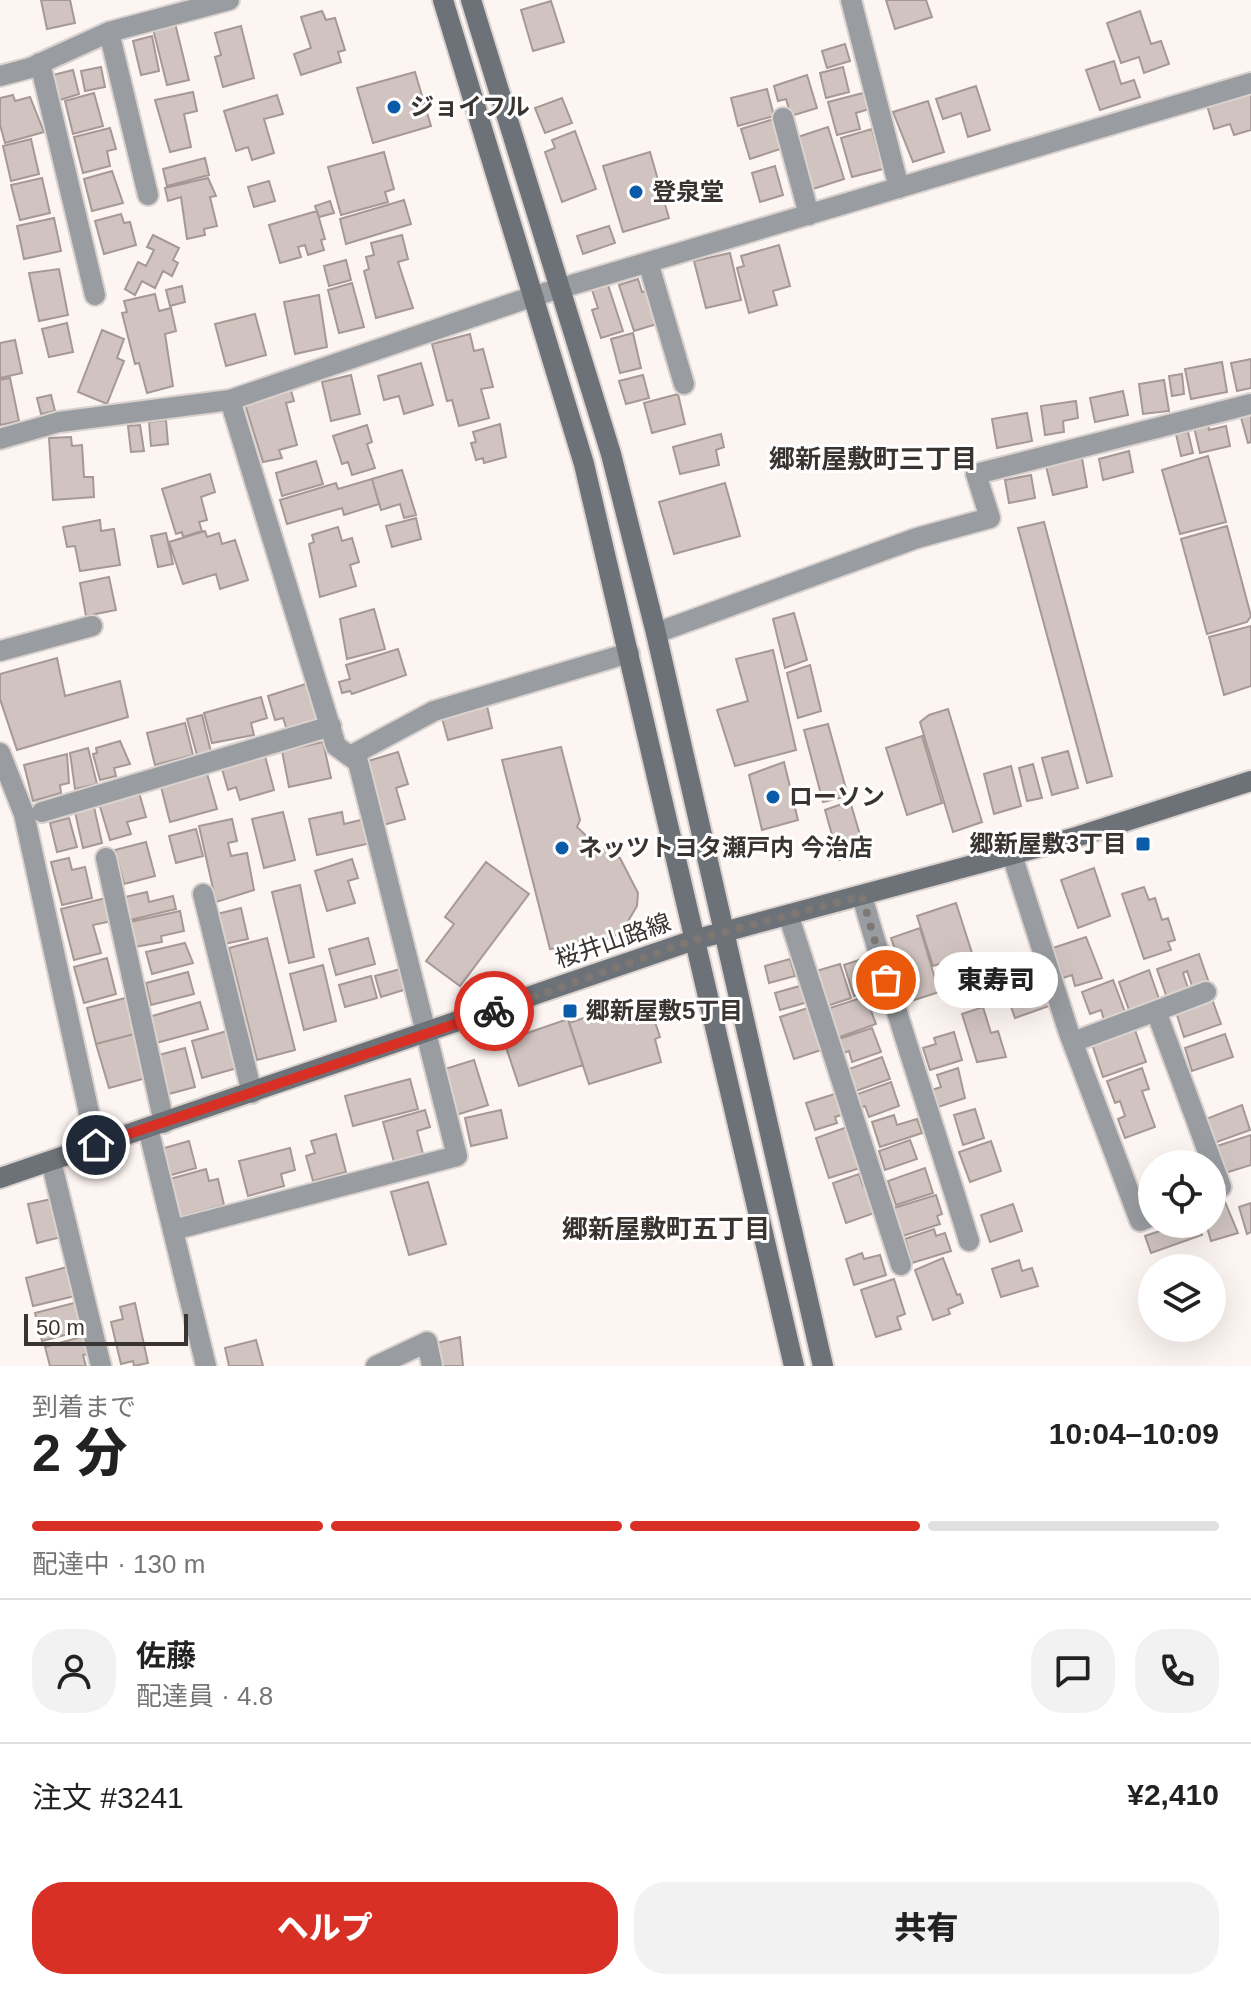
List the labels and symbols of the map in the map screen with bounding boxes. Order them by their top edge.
place label: ジョイフル [410,93,530,120]
marker: ジョイフル [385,98,403,116]
place label: 登泉堂 [652,178,724,205]
marker: 登泉堂 [627,183,645,201]
district label: 郷新屋敷町三丁目 [769,444,977,474]
place label: ローソン [789,783,885,810]
marker: ローソン [764,788,782,806]
place label: 郷新屋敷3丁目 [970,830,1127,857]
place label: ネッツトヨタ瀬戸内 今治店 [578,834,873,861]
marker: 郷新屋敷3丁目 [1134,835,1152,853]
marker: ネッツトヨタ瀬戸内 今治店 [553,839,571,857]
street label: 桜井山路線 [552,908,674,973]
pin [852,946,920,1014]
callout: 東寿司 [934,952,1058,1008]
courier [454,971,534,1051]
place label: 郷新屋敷5丁目 [586,997,743,1024]
marker: 郷新屋敷5丁目 [561,1002,579,1020]
pin [62,1111,130,1179]
district label: 郷新屋敷町五丁目 [562,1214,770,1244]
scale bar [24,1310,188,1346]

